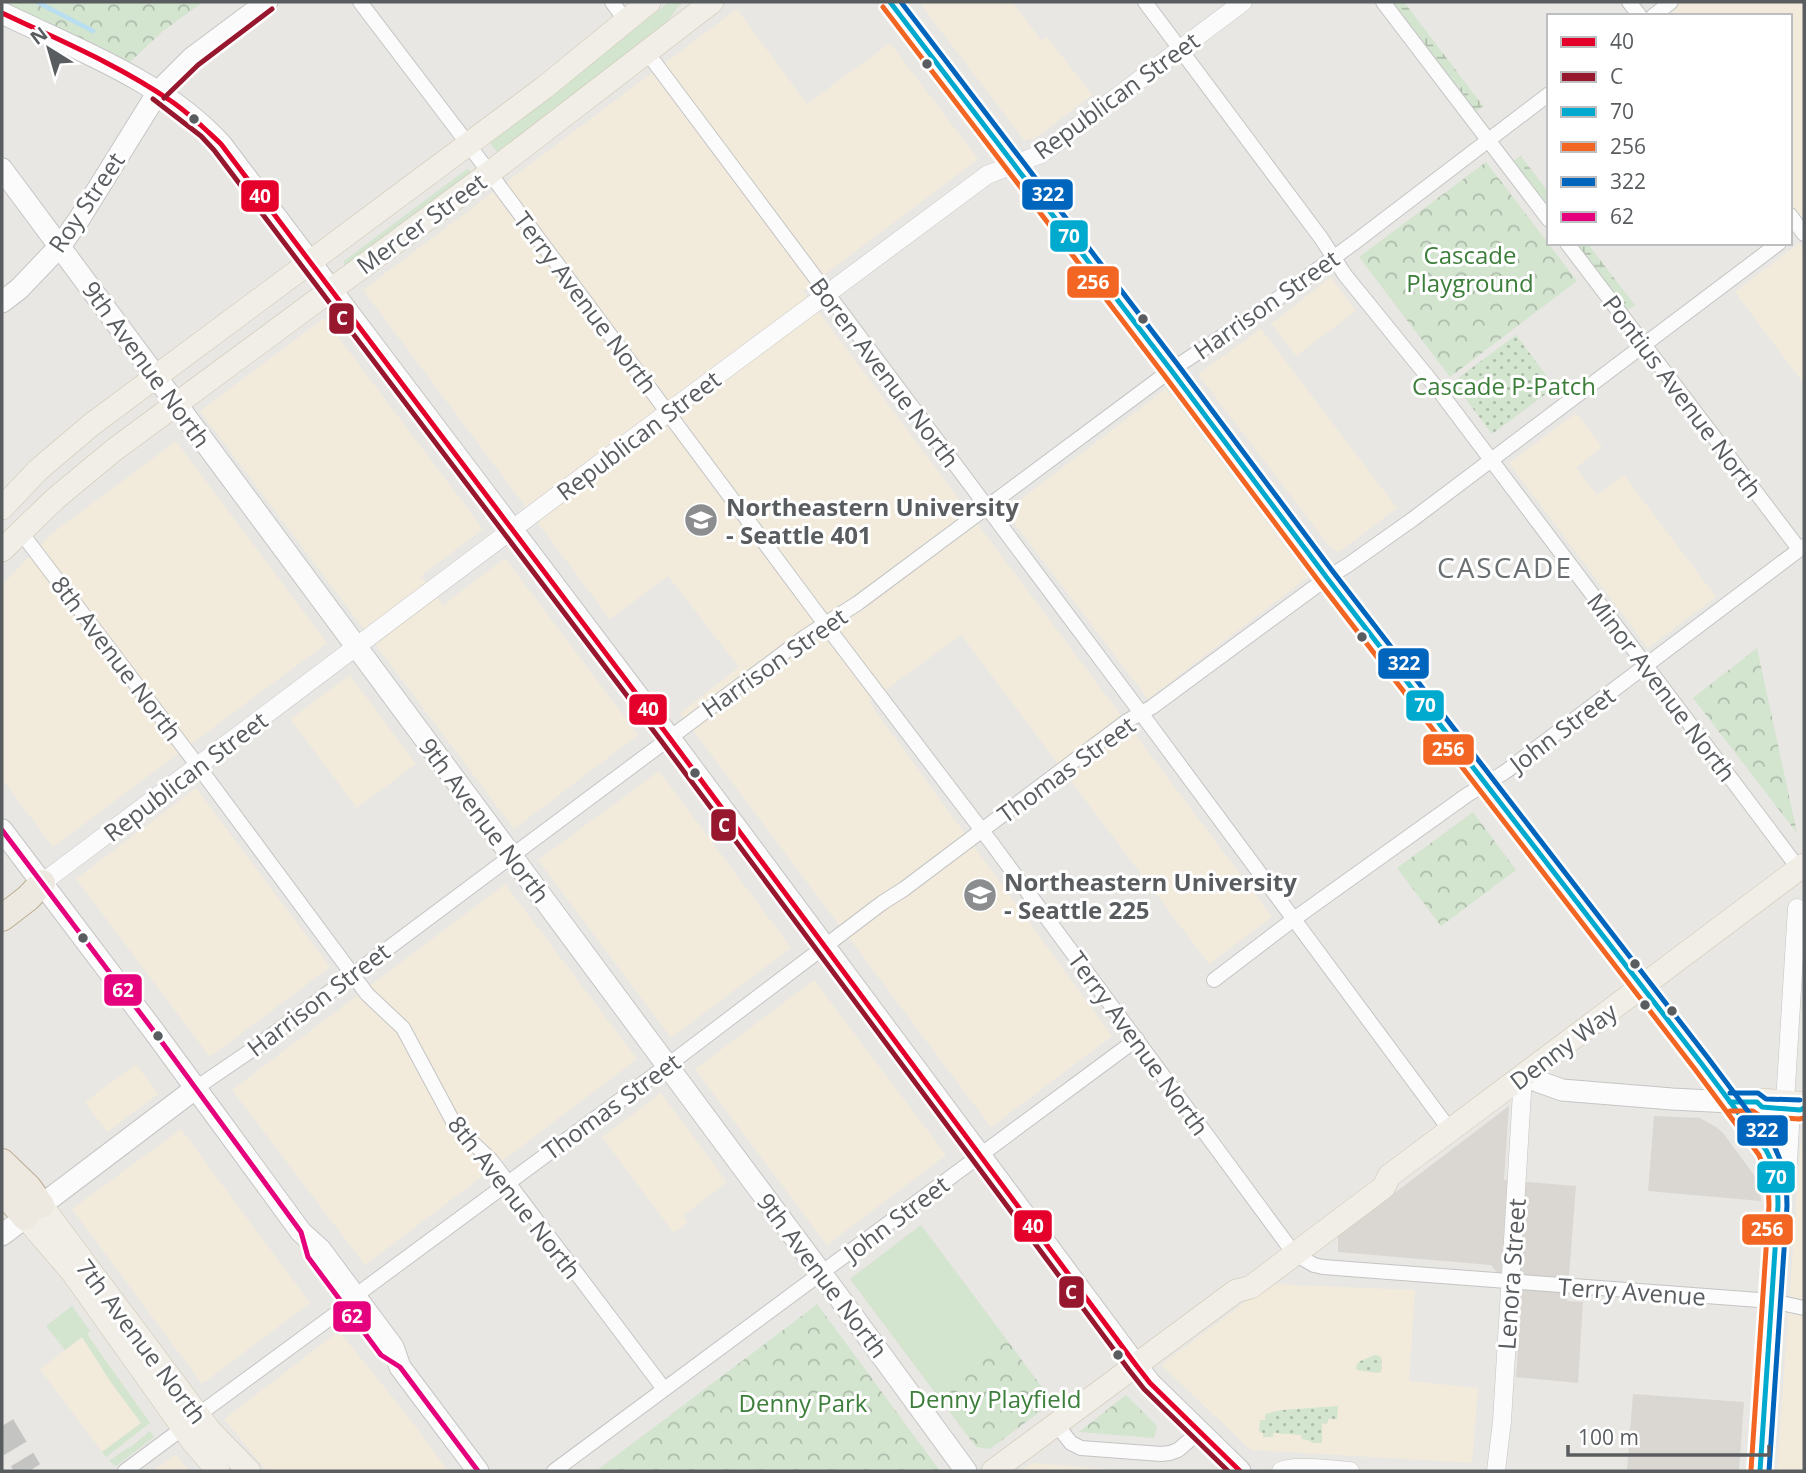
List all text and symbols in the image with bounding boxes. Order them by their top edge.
north arrow [14,14,84,84]
legend [1547,14,1792,245]
text: N [25,20,53,50]
street label: Republican Street [1026,24,1206,166]
text: 40 [1610,27,1634,55]
unlabelled marker [920,57,934,71]
text: C [1610,62,1623,90]
text: 70 [1610,97,1634,125]
unlabelled marker [187,112,201,126]
text: 256 [1610,132,1646,160]
street label: Roy Street [40,145,132,259]
street label: Mercer Street [349,165,493,281]
text: 322 [1610,167,1646,195]
line badge: 322 [1021,178,1074,211]
line badge: 40 [240,179,280,213]
text: 322 [1032,181,1064,207]
text: 40 [249,183,271,209]
text: 62 [1610,202,1634,230]
street label: Terry Avenue North [507,204,665,400]
line badge: 70 [1049,219,1089,253]
text: 70 [1058,223,1080,249]
park label: Cascade Playground [1406,238,1534,299]
street label: Harrison Street [1187,242,1345,366]
line badge: 256 [1066,265,1120,299]
text: 256 [1077,269,1109,295]
street label: Boren Avenue North [803,270,967,474]
street label: 9th Avenue North [75,274,219,454]
street label: Pontius Avenue North [1596,288,1770,504]
line badge: C [328,302,355,335]
text: C [336,305,348,331]
unlabelled marker [1136,312,1150,326]
street label: Republican Street [549,362,727,508]
park label: Cascade P-Patch [1412,369,1596,402]
place label: Northeastern University - Seattle 401 [726,490,1019,551]
school or university icon: Northeastern University - Seattle 401 [682,501,720,539]
district label: CASCADE [1437,548,1573,586]
street label: 8th Avenue North [44,569,190,747]
street label: Minor Avenue North [1580,586,1744,788]
street label: Harrison Street [695,600,853,724]
unlabelled marker [1355,630,1369,644]
line badge: 322 [1377,647,1430,680]
text: 322 [1388,650,1420,676]
street label: John Street [1501,679,1621,781]
line badge: 70 [1405,689,1445,722]
text: 70 [1414,692,1436,718]
line badge: 40 [628,693,668,726]
text: 40 [637,696,659,722]
street label: Republican Street [96,703,274,849]
street label: Thomas Street [991,708,1141,830]
street label: 9th Avenue North [412,731,558,909]
line badge: 256 [1422,733,1475,766]
text: 256 [1432,736,1464,762]
unlabelled marker [688,766,702,780]
line badge: C [710,808,737,842]
text: C [718,812,730,838]
place label: Northeastern University - Seattle 225 [1004,865,1297,926]
school or university icon: Northeastern University - Seattle 225 [961,876,999,914]
unlabelled marker [76,931,90,945]
street label: Harrison Street [240,934,396,1064]
street label: Terry Avenue North [1061,944,1217,1142]
unlabelled marker [1628,957,1642,971]
line badge: 62 [103,973,143,1007]
text: 62 [112,977,134,1003]
street label: Denny Way [1503,994,1624,1097]
unlabelled marker [1638,998,1652,1012]
unlabelled marker [1665,1004,1679,1018]
unlabelled marker [151,1029,165,1043]
street label: Thomas Street [536,1045,686,1167]
street label: 8th Avenue North [441,1109,589,1285]
line badge: 322 [1736,1114,1789,1147]
text: 322 [1746,1117,1778,1143]
line badge: 70 [1756,1160,1796,1194]
text: 70 [1765,1164,1787,1190]
street label: John Street [835,1168,955,1270]
street label: 9th Avenue North [750,1186,896,1364]
street label: Lenora Street [1489,1197,1533,1351]
line badge: 40 [1013,1209,1053,1243]
text: 40 [1022,1213,1044,1239]
line badge: 256 [1741,1213,1794,1246]
text: 256 [1751,1216,1783,1242]
street label: 7th Avenue North [69,1252,215,1430]
street label: Terry Avenue [1557,1269,1707,1313]
line badge: C [1058,1275,1085,1309]
text: C [1065,1279,1077,1305]
line badge: 62 [332,1300,372,1333]
text: 62 [341,1303,363,1329]
unlabelled marker [1111,1348,1125,1362]
park label: Denny Playfield [909,1382,1081,1415]
park label: Denny Park [739,1386,868,1419]
scale bar [1568,1414,1769,1458]
text: 100 m [1578,1423,1639,1451]

